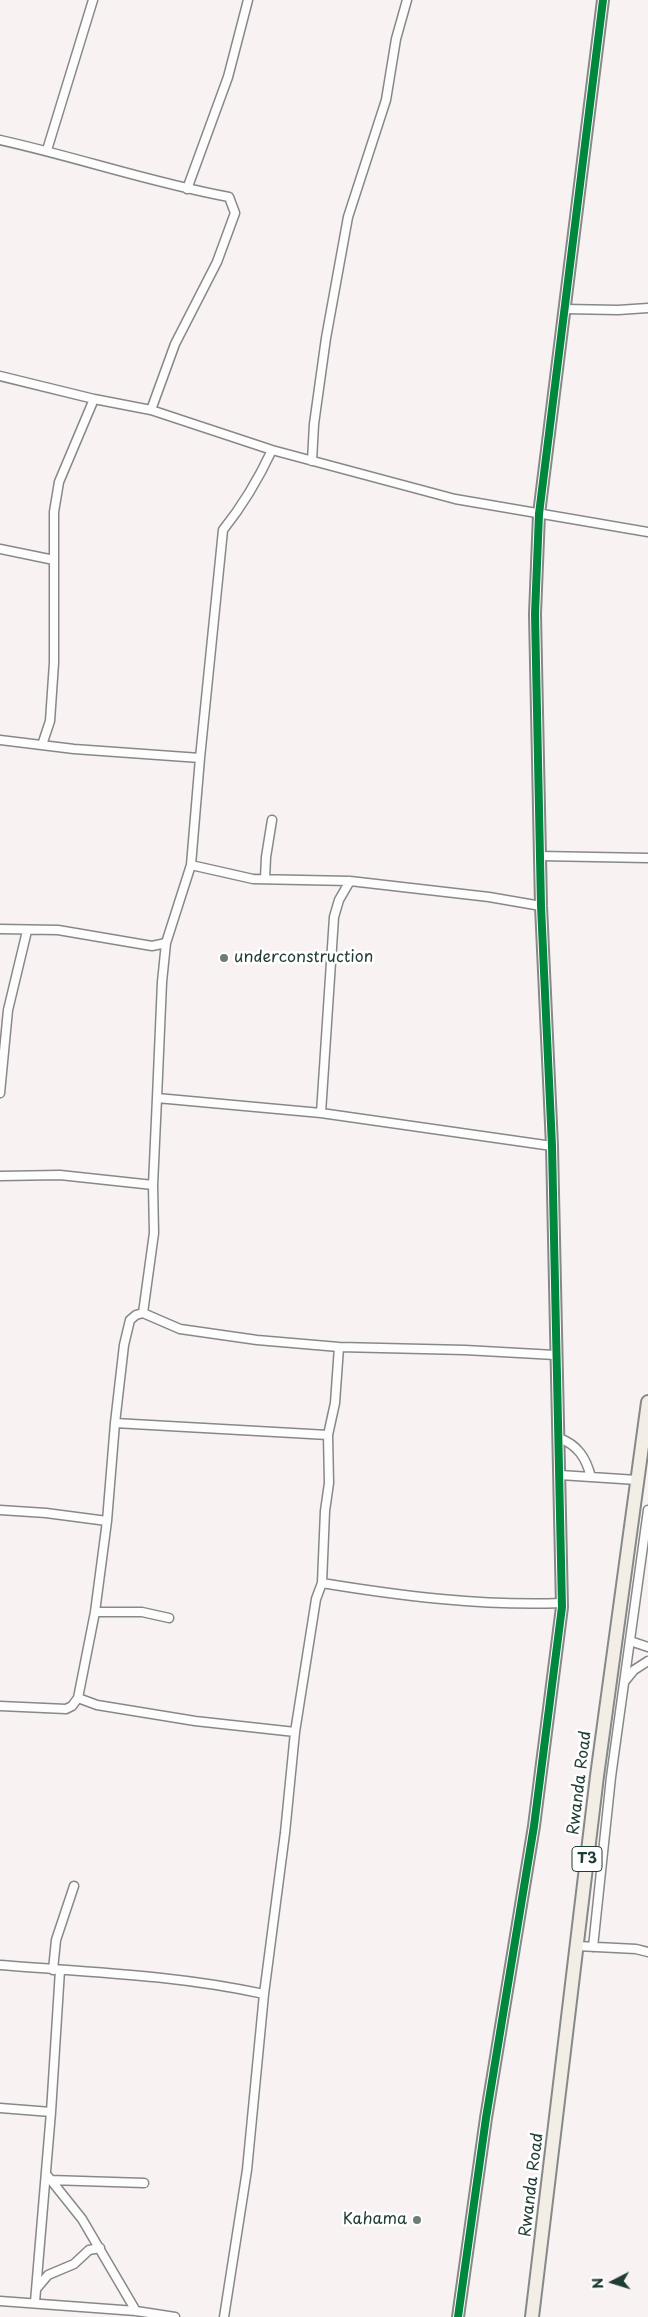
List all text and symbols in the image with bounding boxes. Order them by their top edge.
place label: underconstruction [234,948,373,968]
marker: underconstruction [218,952,230,964]
street label: Rwanda Road [564,1730,596,1836]
road number: T3 [572,1846,602,1872]
street label: Rwanda Road [516,2132,548,2238]
place label: Kahama [343,2210,407,2230]
marker: Kahama [411,2214,423,2226]
north arrow [588,2257,638,2307]
text: N [587,2277,609,2290]

